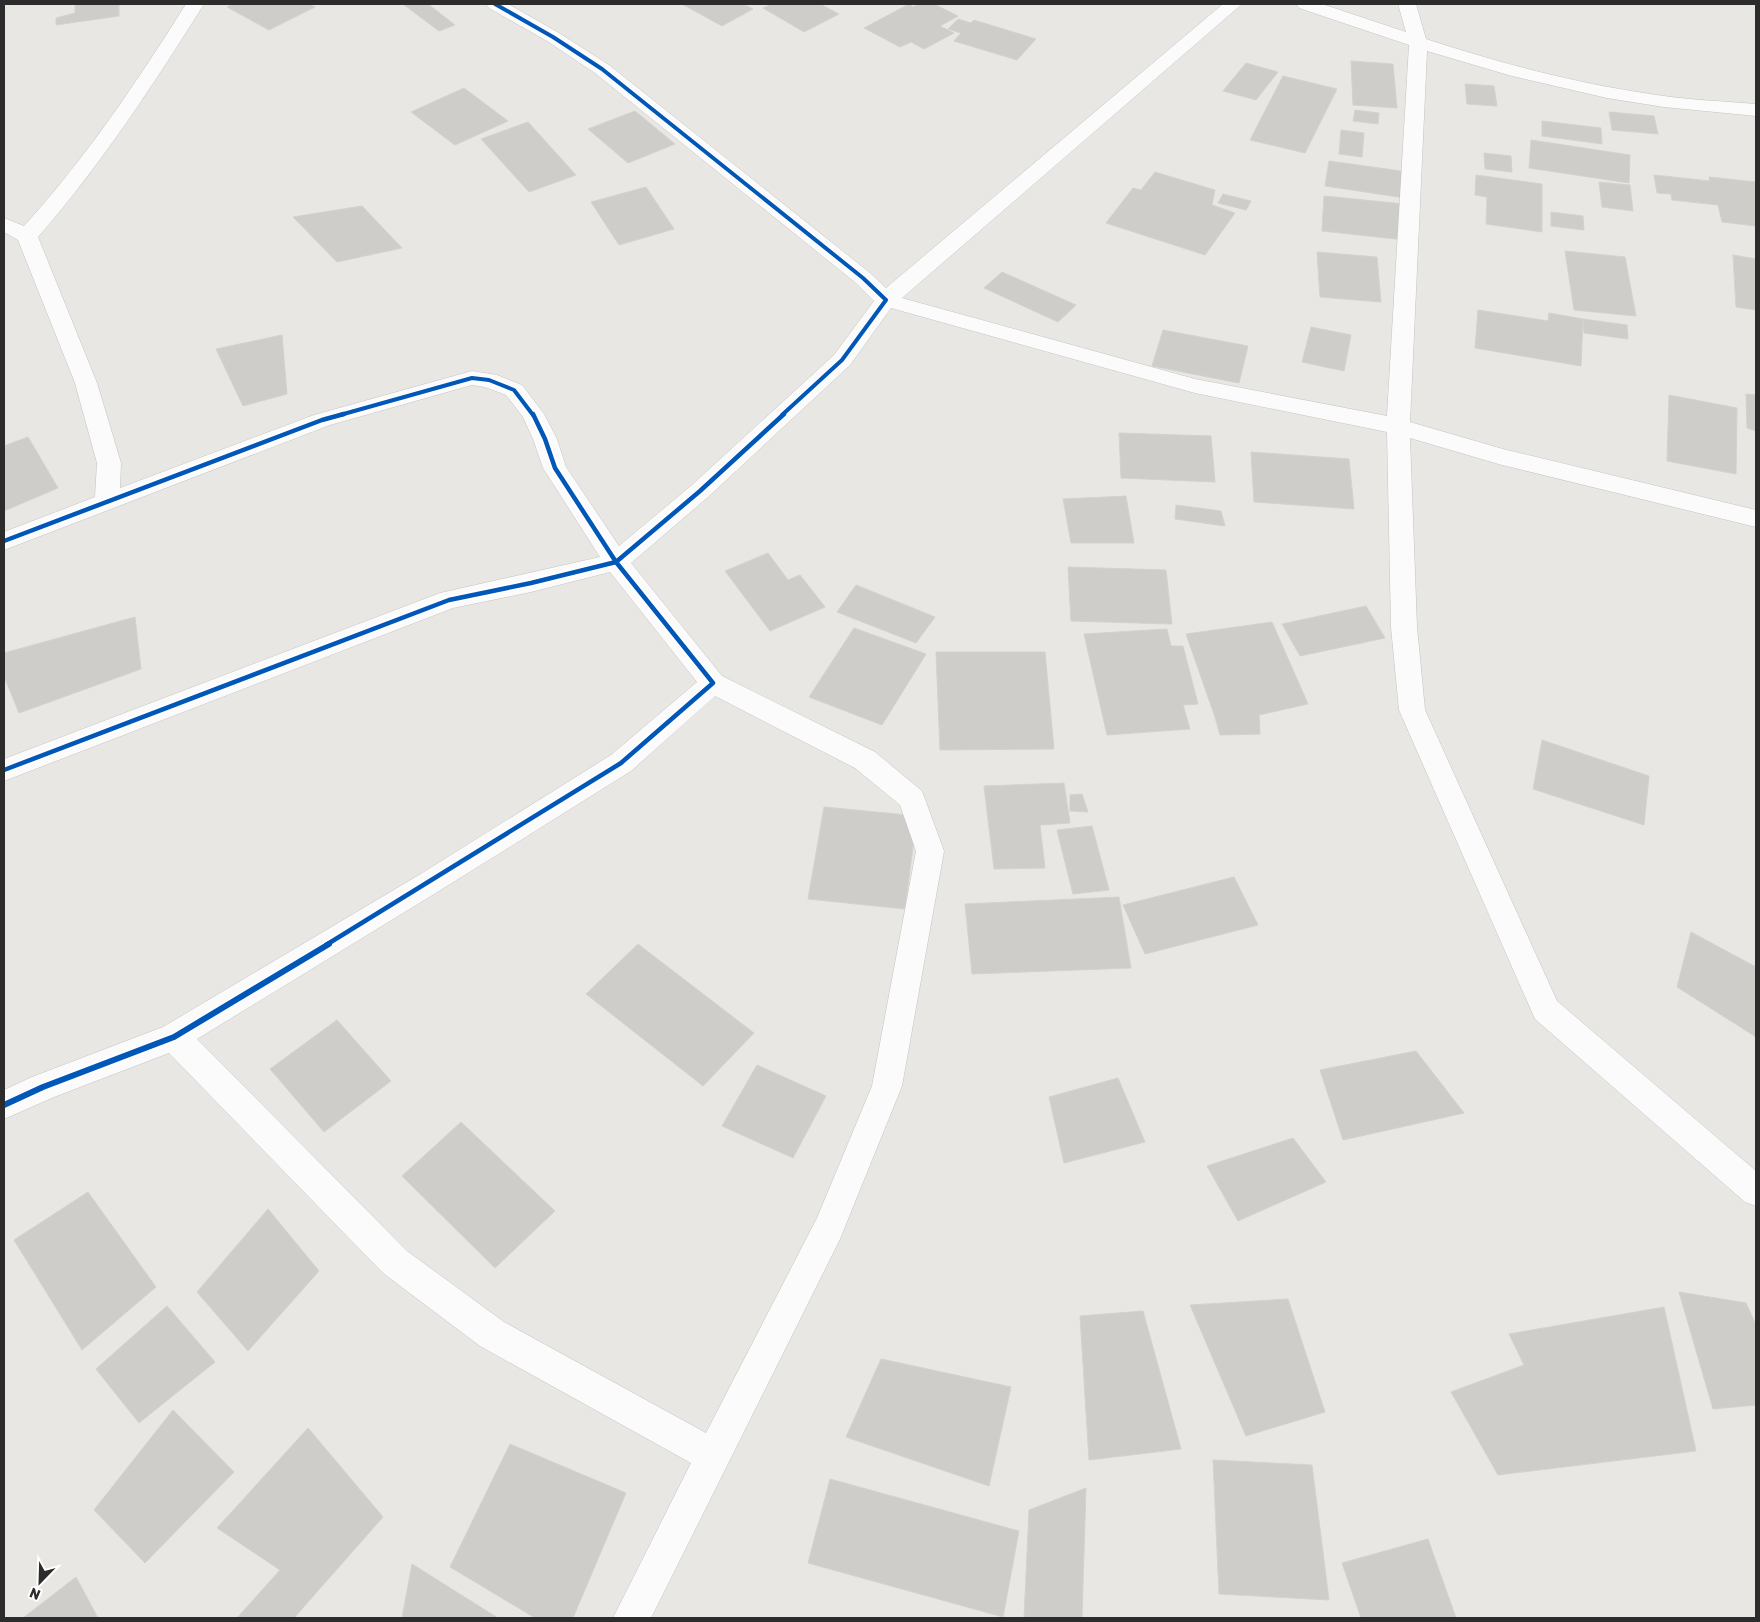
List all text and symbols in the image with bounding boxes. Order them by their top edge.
north arrow [15,1557,65,1607]
text: N [27,1584,43,1603]

